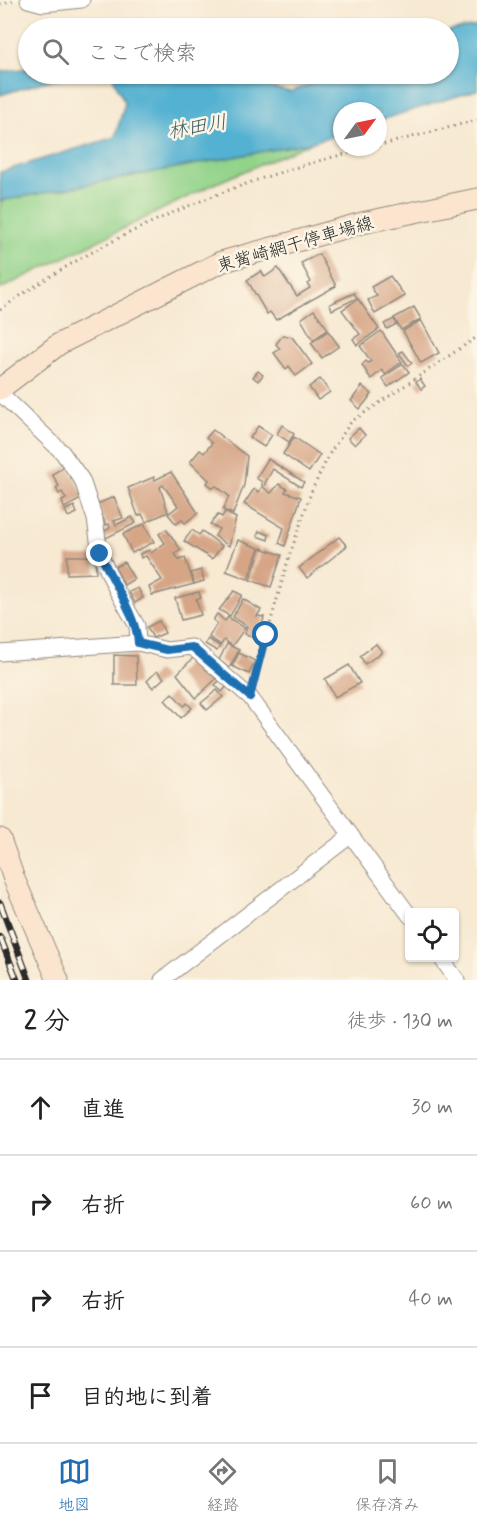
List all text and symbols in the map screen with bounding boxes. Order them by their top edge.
search box [18,18,459,84]
icon: search [39,35,72,68]
text: ここで検索 [87,40,197,68]
north arrow [333,102,387,156]
water label: 林田川 [165,109,229,146]
street label: 東觜崎網干停車場線 [214,211,376,279]
route end [86,540,112,566]
route start [252,621,278,647]
map controls [405,908,459,962]
button: locate [405,908,459,962]
text: 2 分 [24,1005,70,1039]
text: 徒歩 · 130 m [347,1008,453,1035]
icon: ahead [24,1091,57,1124]
text: 30 m [411,1094,453,1121]
text: 直進 [81,1096,125,1124]
icon: right [24,1187,57,1220]
text: 60 m [410,1190,453,1217]
text: 右折 [81,1192,125,1220]
icon: right [24,1283,57,1316]
text: 40 m [409,1286,453,1313]
text: 右折 [81,1288,125,1316]
icon: arrive [24,1379,57,1412]
text: 目的地に到着 [81,1384,213,1412]
tab: 地図 [58,1455,91,1516]
tab: 経路 [206,1455,239,1516]
tab: 保存済み [355,1455,419,1516]

